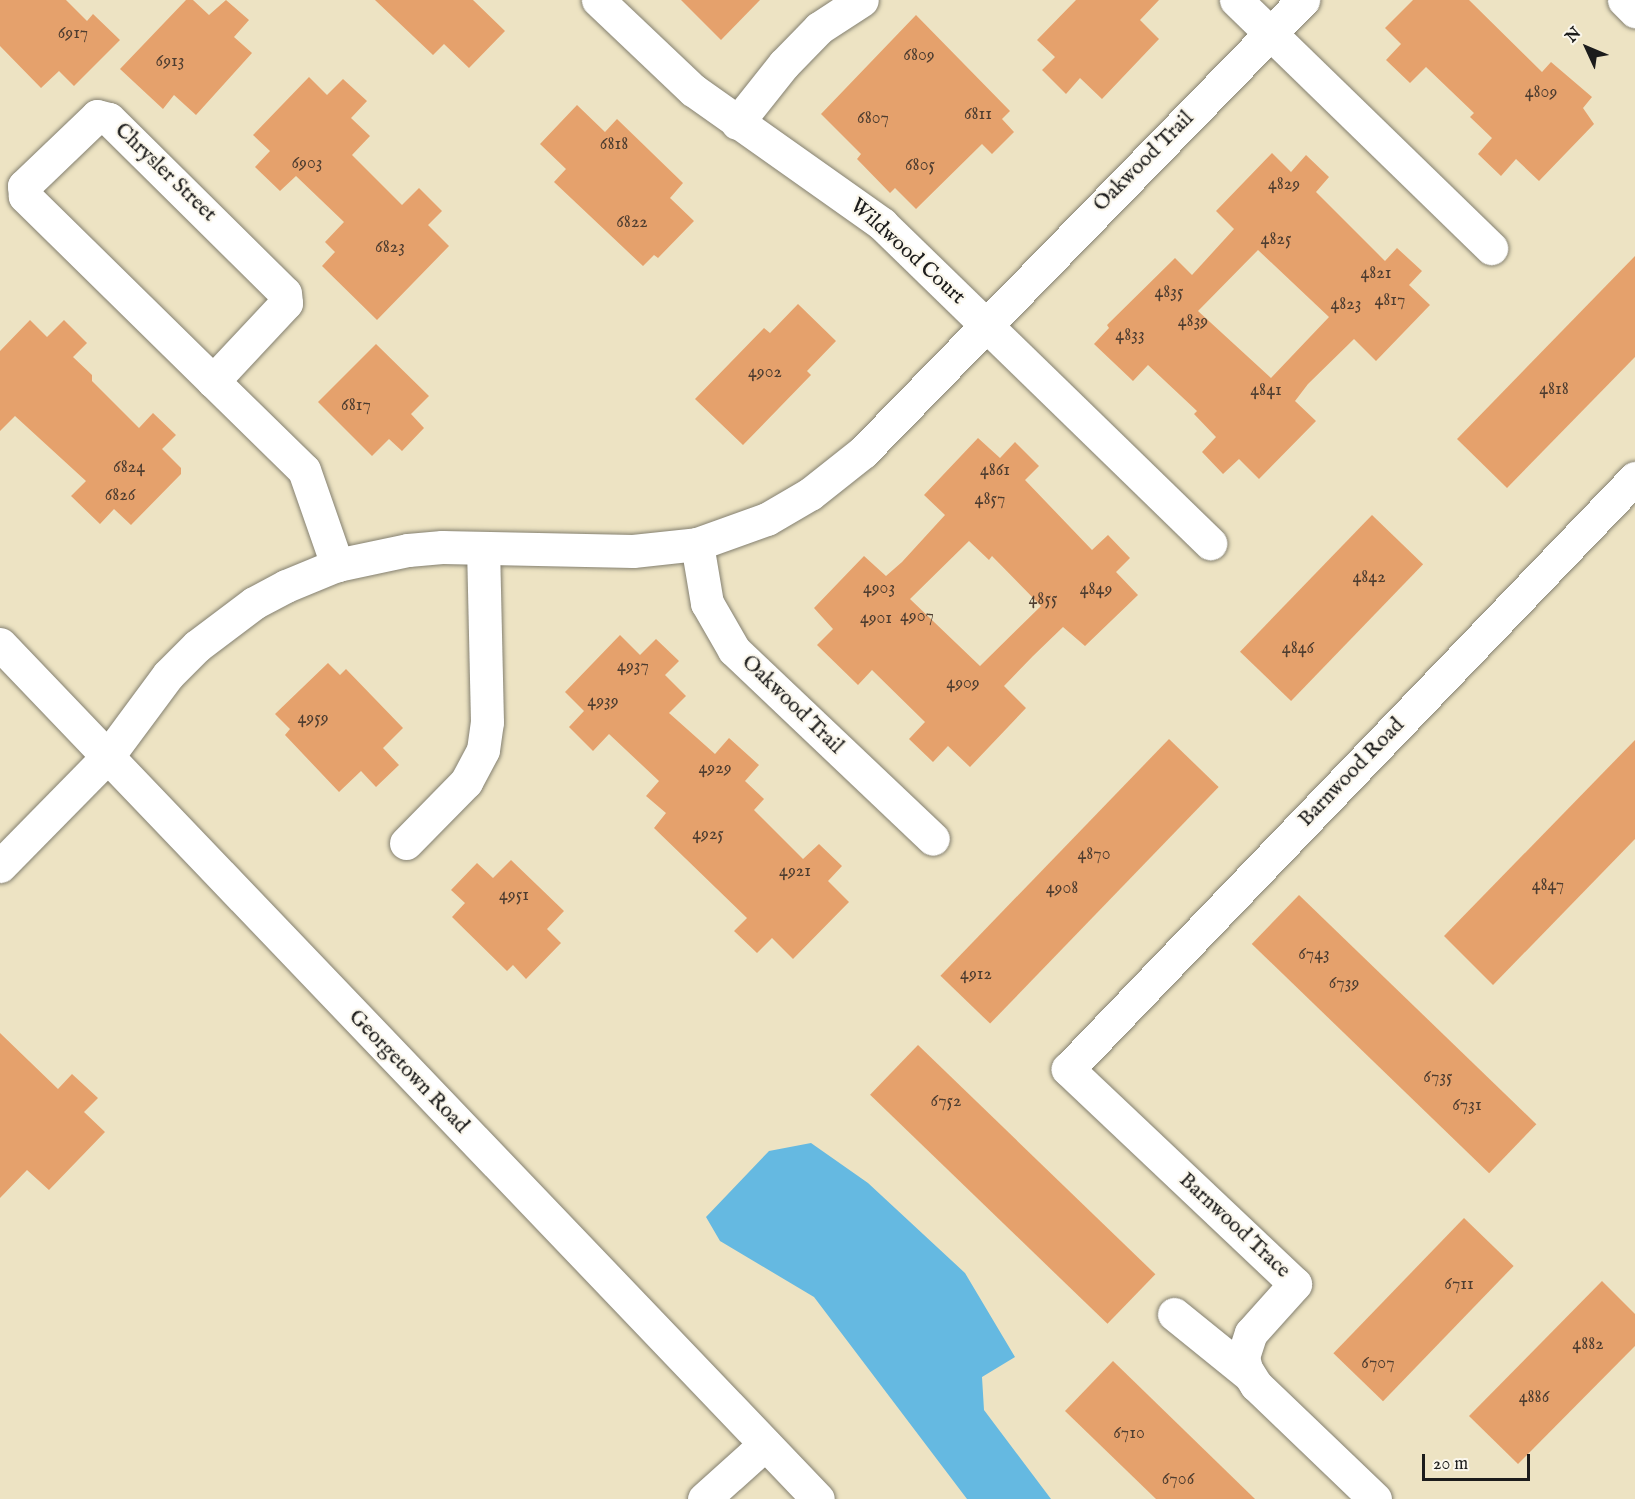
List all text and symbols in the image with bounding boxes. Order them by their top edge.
north arrow [1557,18,1617,78]
house number: 6917 [58,23,88,45]
text: N [1562,24,1586,47]
house number: 6809 [903,45,935,67]
house number: 6913 [156,51,184,73]
house number: 4809 [1525,82,1557,104]
house number: 6811 [964,104,992,126]
street label: Oakwood Trail [1089,107,1199,217]
house number: 6807 [857,108,889,130]
street label: Chrysler Street [109,118,221,228]
house number: 6818 [600,134,628,156]
house number: 6903 [291,153,323,175]
house number: 6805 [905,155,935,177]
house number: 4829 [1268,174,1300,196]
street label: Wildwood Court [844,194,970,310]
house number: 6822 [616,212,648,234]
house number: 4825 [1261,229,1291,251]
house number: 6823 [375,237,405,259]
house number: 4821 [1360,263,1392,285]
house number: 4835 [1154,282,1184,304]
house number: 4817 [1374,290,1406,312]
house number: 4823 [1330,294,1362,316]
house number: 4839 [1178,311,1208,333]
house number: 4833 [1115,325,1145,347]
house number: 4902 [748,362,782,384]
house number: 4818 [1539,379,1569,401]
house number: 4841 [1250,380,1282,402]
house number: 6817 [341,395,371,417]
house number: 6824 [113,457,145,479]
house number: 4861 [980,460,1010,482]
house number: 6826 [105,485,135,507]
house number: 4857 [975,489,1005,511]
house number: 4842 [1352,567,1386,589]
house number: 4903 [863,578,895,600]
house number: 4849 [1080,579,1112,601]
house number: 4855 [1029,589,1057,611]
house number: 4907 [900,606,934,628]
house number: 4901 [860,608,892,630]
house number: 4846 [1282,638,1314,660]
street label: Oakwood Trail [736,650,848,760]
house number: 4937 [617,656,649,678]
house number: 4909 [946,673,980,695]
house number: 4939 [587,691,619,713]
house number: 4959 [297,708,329,730]
street label: Barnwood Road [1294,713,1410,833]
house number: 4929 [699,758,731,780]
house number: 4925 [692,824,724,846]
house number: 4870 [1077,844,1111,866]
house number: 4921 [779,861,811,883]
house number: 4847 [1532,875,1564,897]
house number: 4908 [1046,878,1078,900]
house number: 4951 [499,885,529,907]
house number: 6743 [1298,944,1330,966]
house number: 4912 [960,964,992,986]
house number: 6739 [1329,973,1359,995]
street label: Georgetown Road [343,1005,473,1139]
house number: 6735 [1423,1067,1453,1089]
house number: 6752 [931,1091,961,1113]
house number: 6731 [1452,1095,1482,1117]
street label: Barnwood Trace [1173,1168,1295,1284]
house number: 6711 [1444,1274,1474,1296]
house number: 4882 [1572,1334,1604,1356]
house number: 6707 [1361,1353,1395,1375]
house number: 4886 [1519,1387,1549,1409]
house number: 6710 [1113,1423,1145,1445]
scale bar [1425,1442,1533,1480]
text: 20 m [1433,1453,1468,1476]
house number: 6706 [1162,1469,1194,1491]

